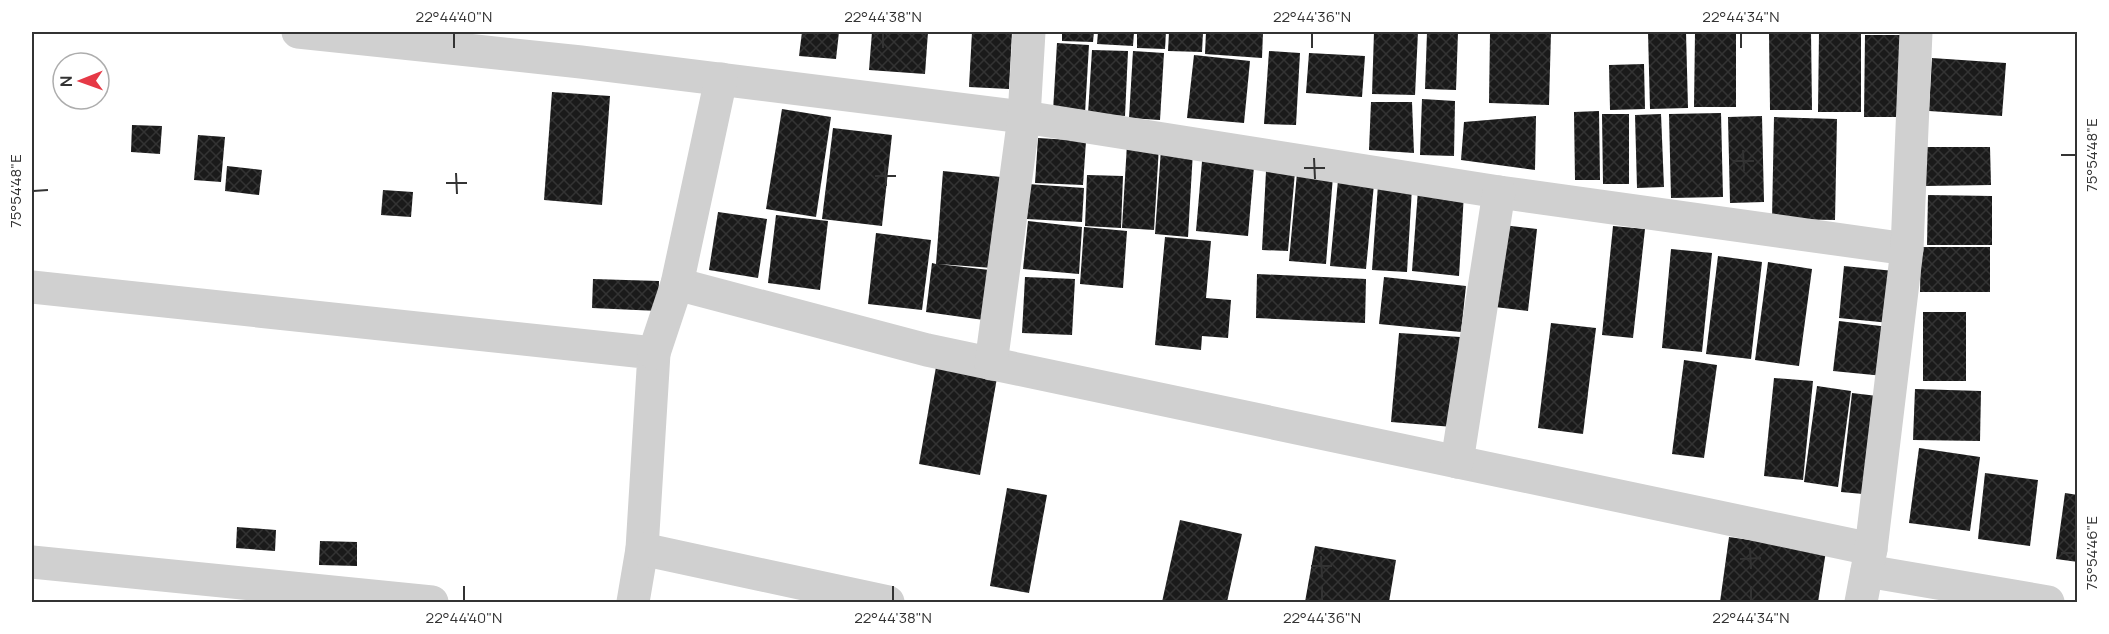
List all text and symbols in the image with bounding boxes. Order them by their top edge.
text: 22°44'40"N [416,6,492,27]
text: 22°44'38"N [844,6,922,27]
text: 22°44'36"N [1273,6,1351,27]
text: 22°44'34"N [1702,6,1780,27]
north arrow [51,51,111,111]
text: N [55,75,77,87]
text: 75°54'48"E [2081,118,2102,192]
text: 75°54'48"E [5,154,26,228]
text: 75°54'46"E [2081,516,2102,590]
text: 22°44'40"N [426,607,502,628]
text: 22°44'38"N [854,607,932,628]
text: 22°44'36"N [1283,607,1361,628]
text: 22°44'34"N [1712,607,1790,628]

